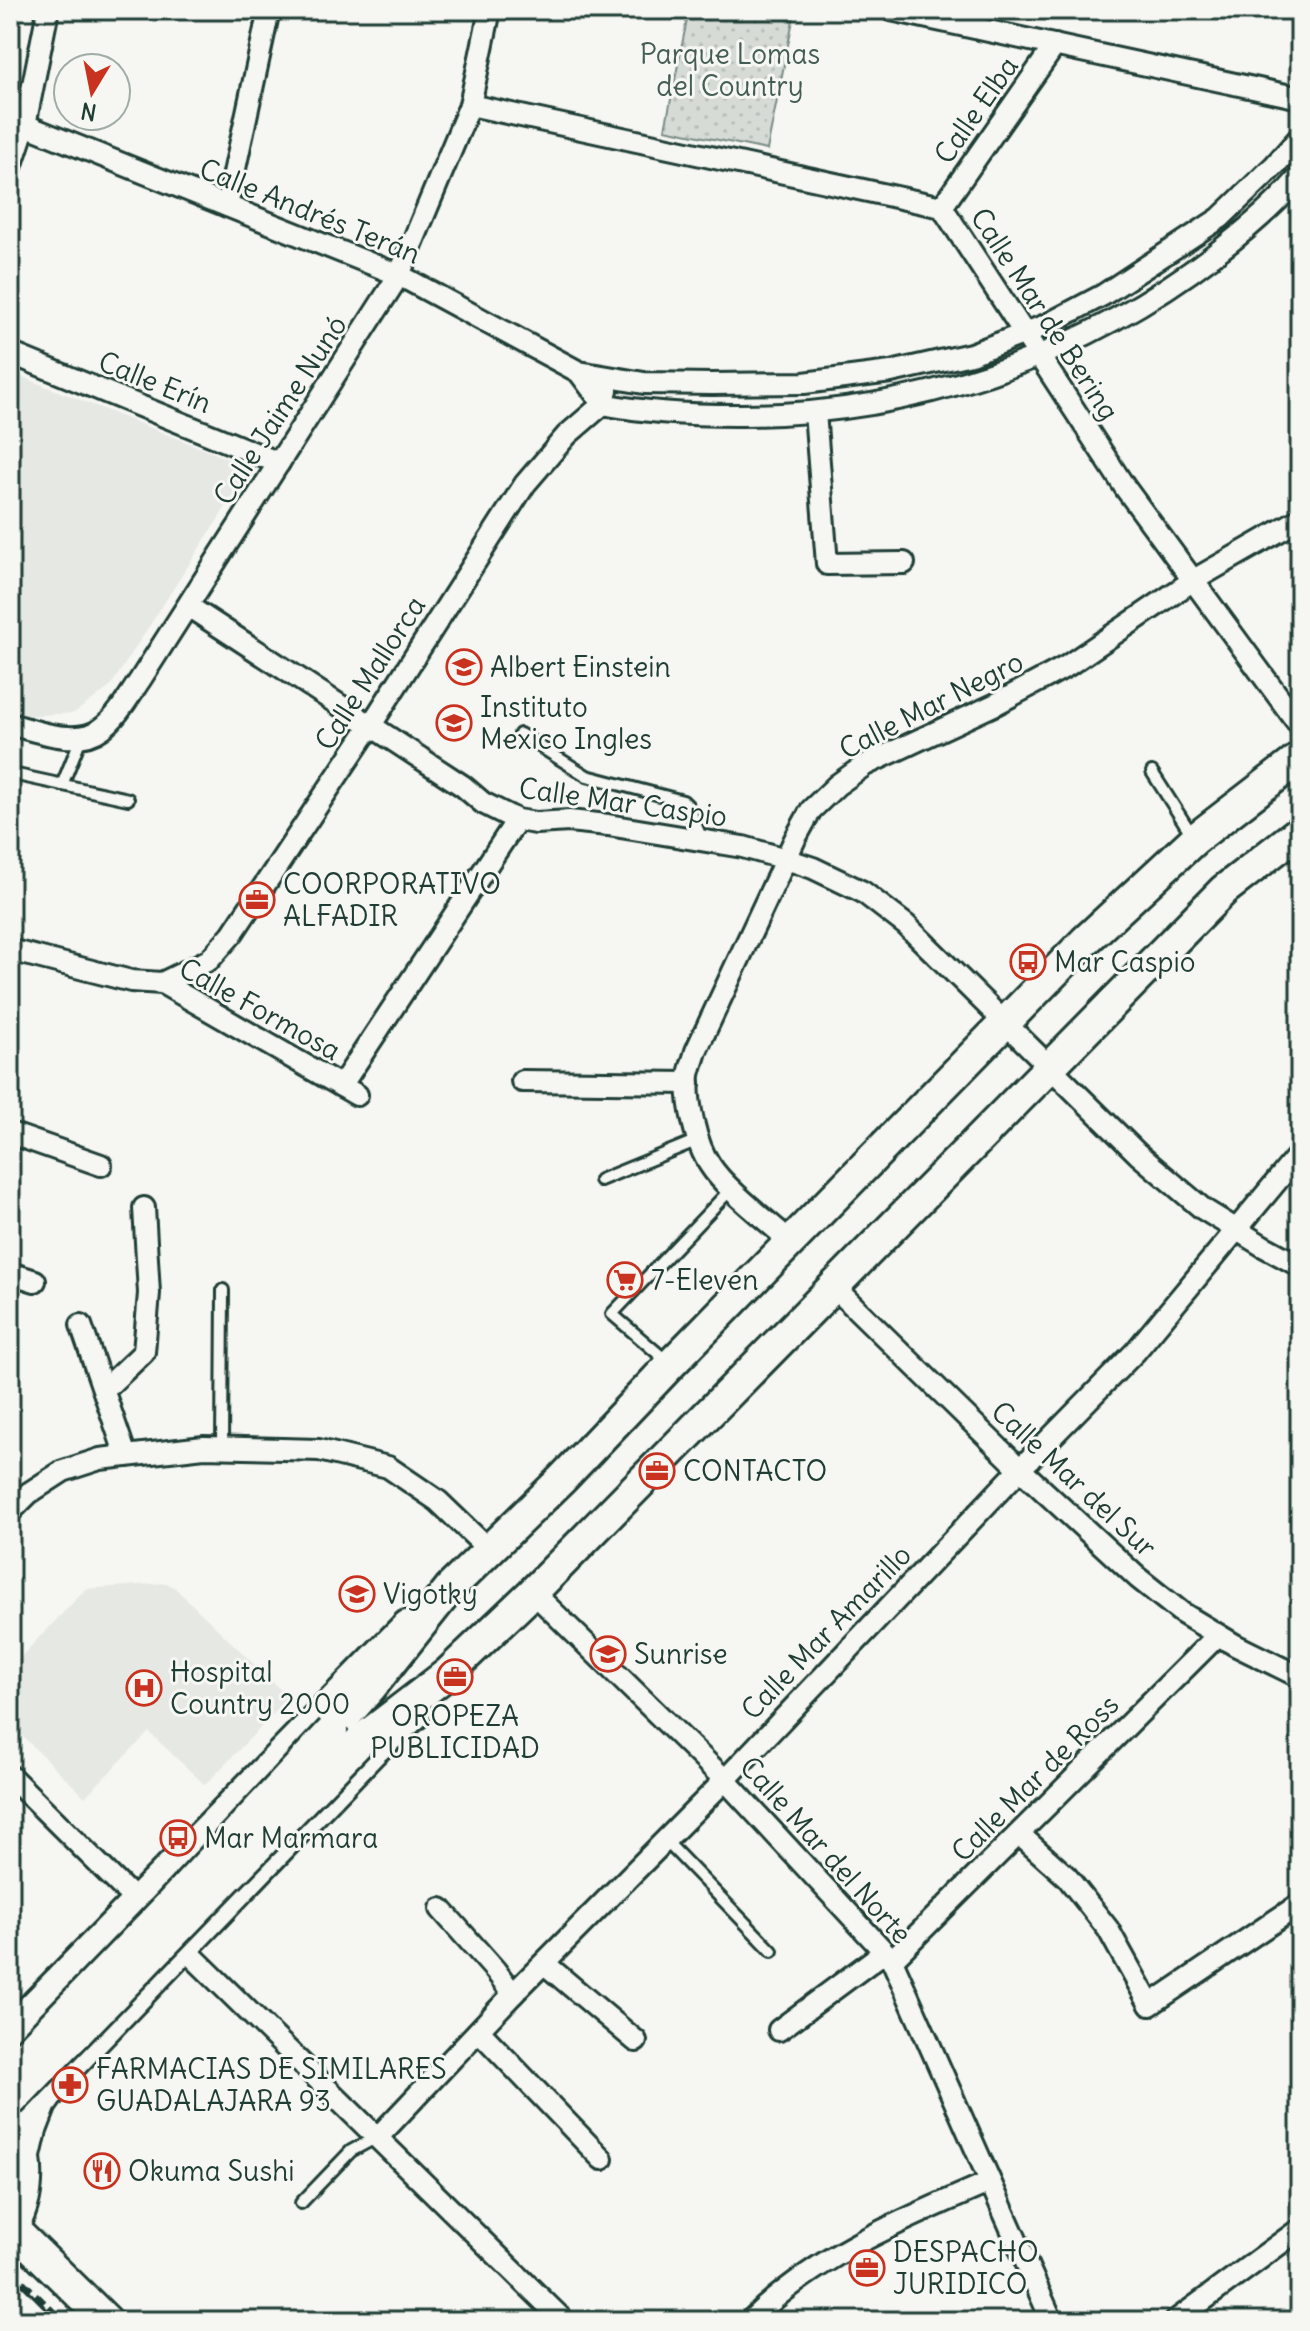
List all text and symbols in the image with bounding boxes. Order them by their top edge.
park label: Parque Lomas del Country [640,36,820,104]
street label: Calle Elba [926,49,1026,171]
north arrow [52,52,132,132]
text: N [79,97,98,127]
street label: Calle Andrés Terán [194,150,426,272]
street label: Calle Mar de Bering [963,201,1127,427]
street label: Calle Jaime Nunó [205,308,355,512]
street label: Calle Erín [93,343,217,421]
street label: Calle Mallorca [307,589,433,757]
street label: Calle Mar Negro [833,643,1029,767]
school or university icon: Albert Einstein [445,648,483,686]
place label: Albert Einstein [490,649,671,685]
place label: Instituto Mexico Ingles [480,689,652,757]
school or university icon: Instituto Mexico Ingles [435,704,473,742]
street label: Calle Mar Caspio [517,770,729,834]
place label: COORPORATIVO ALFADIR [283,866,501,934]
office icon: COORPORATIVO ALFADIR [238,881,276,919]
bus stop icon: Mar Caspio [1009,943,1047,981]
place label: Mar Caspio [1054,944,1196,980]
street label: Calle Formosa [173,950,347,1068]
supermarket icon: 7-Eleven [606,1261,644,1299]
place label: 7-Eleven [651,1262,758,1298]
street label: Calle Mar del Sur [984,1393,1164,1565]
office icon: CONTACTO [638,1452,676,1490]
place label: CONTACTO [683,1453,827,1489]
street label: Calle Mar Amarillo [733,1537,919,1727]
school or university icon: Vigotky [338,1575,376,1613]
place label: Vigotky [383,1576,478,1612]
school or university icon: Sunrise [589,1635,627,1673]
place label: Sunrise [634,1636,728,1672]
place label: Hospital Country 2000 [170,1654,350,1722]
office icon: OROPEZA PUBLICIDAD [436,1658,474,1696]
hospital icon: Hospital Country 2000 [125,1669,163,1707]
street label: Calle Mar de Ross [944,1687,1126,1869]
place label: OROPEZA PUBLICIDAD [370,1698,540,1766]
street label: Calle Mar del Norte [732,1749,920,1951]
bus stop icon: Mar Marmara [159,1819,197,1857]
place label: Mar Marmara [204,1820,378,1856]
place label: FARMACIAS DE SIMILARES GUADALAJARA 93 [96,2051,447,2119]
pharmacy icon: FARMACIAS DE SIMILARES GUADALAJARA 93 [51,2066,89,2104]
restaurant icon: Okuma Sushi [83,2152,121,2190]
place label: Okuma Sushi [128,2153,295,2189]
place label: DESPACHO JURIDICO [893,2234,1039,2302]
office icon: DESPACHO JURIDICO [848,2249,886,2287]

